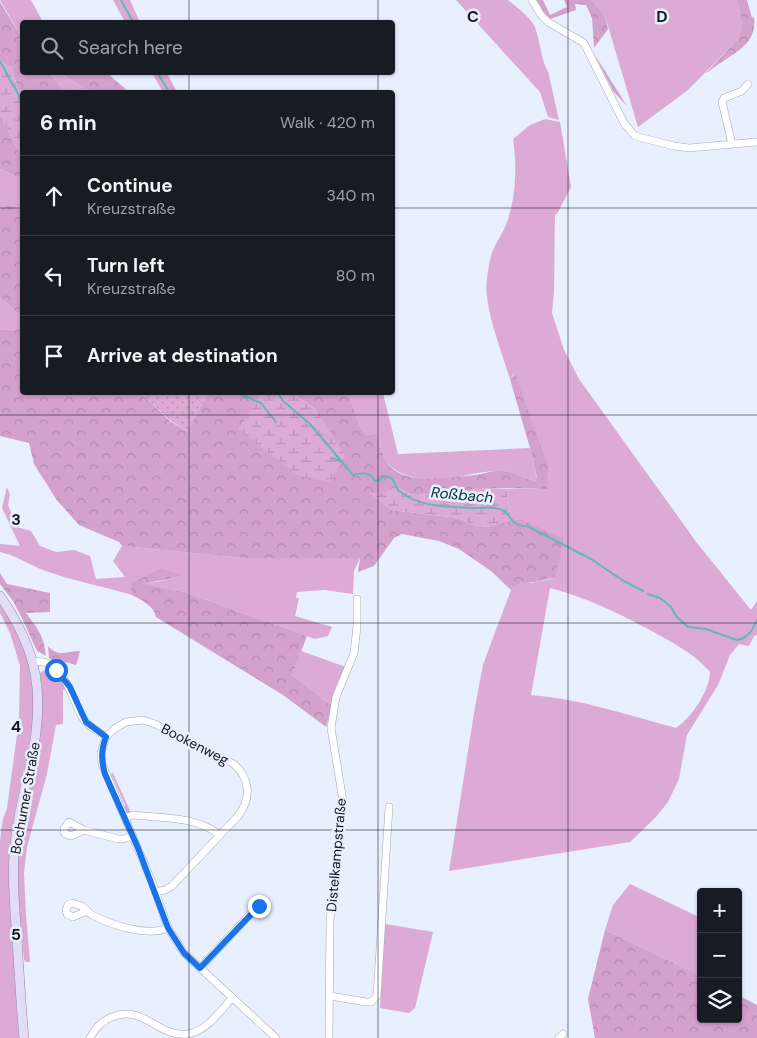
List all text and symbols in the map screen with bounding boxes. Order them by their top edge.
text: C [467,6,479,27]
text: D [656,6,668,27]
search box [20,20,395,75]
icon: search [38,34,66,62]
text: Search here [78,35,183,60]
text: 6 min [40,109,97,137]
text: Walk · 420 m [280,112,375,133]
text: Continue [87,173,173,198]
icon: ahead [40,182,68,210]
text: 340 m [326,185,375,206]
text: Kreuzstraße [87,198,176,219]
text: Turn left [87,253,165,278]
icon: left [40,262,68,290]
text: 80 m [336,265,375,286]
text: Kreuzstraße [87,278,176,299]
icon: arrive [40,342,68,370]
text: Arrive at destination [87,343,278,368]
water label: Roßbach [430,482,494,508]
text: 3 [11,509,21,530]
route start [45,659,68,682]
text: 4 [11,716,21,737]
street label: Bookenweg [158,719,232,769]
street label: Bochumer Straße [6,740,44,855]
street label: Distelkampstraße [322,797,350,913]
map controls [697,888,742,1023]
button: + [697,888,742,933]
route end [248,895,271,918]
text: 5 [11,924,21,945]
button: − [697,933,742,978]
button: layers [697,978,742,1023]

